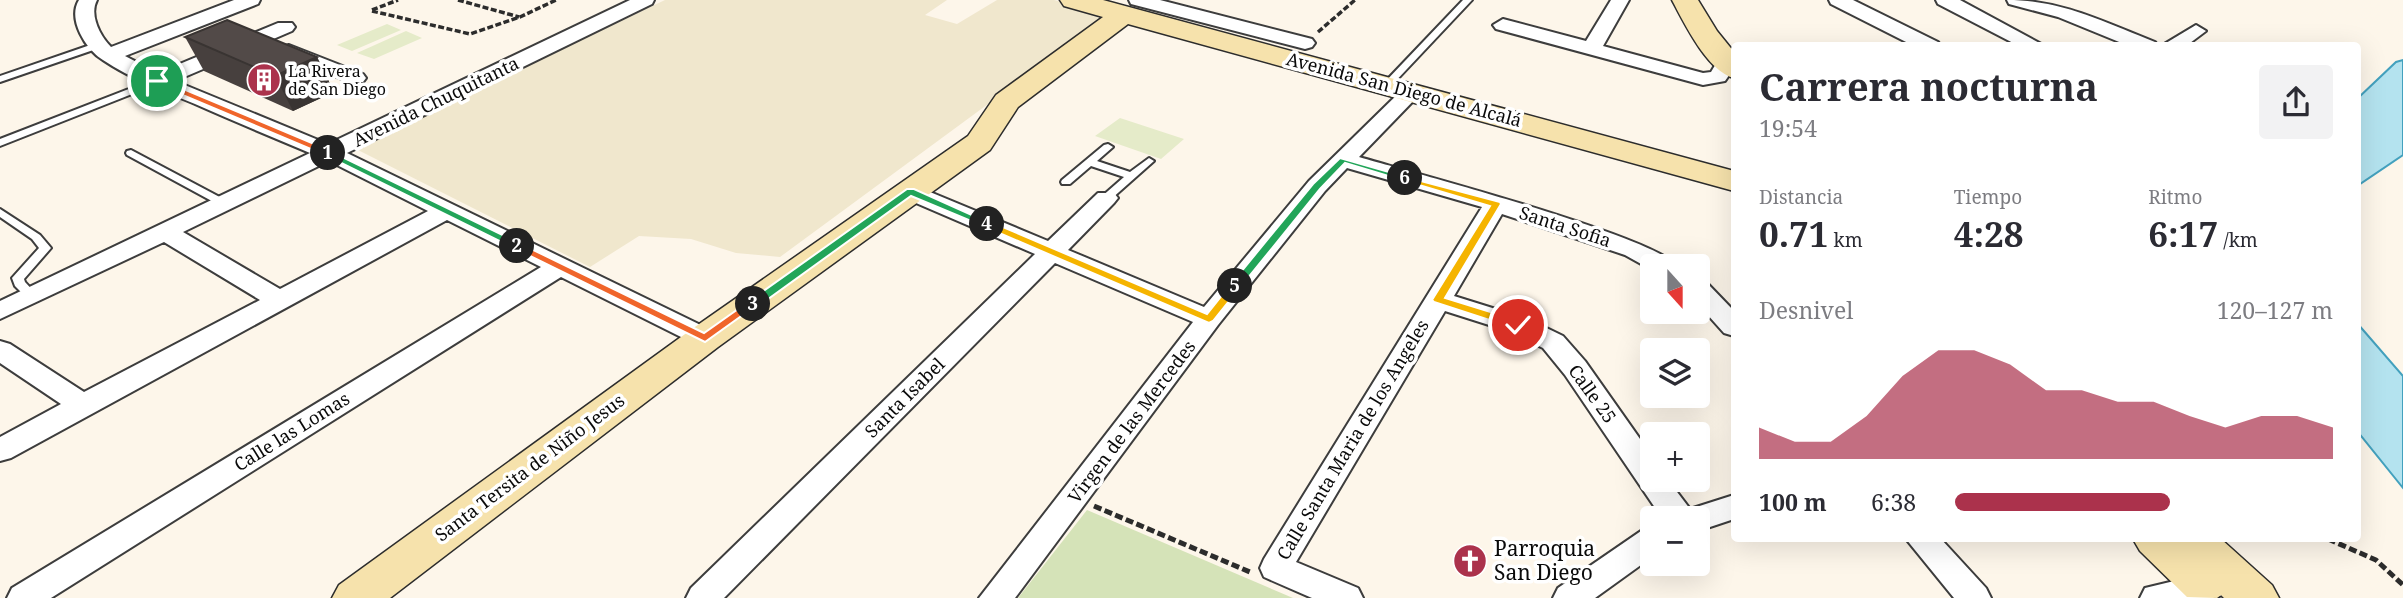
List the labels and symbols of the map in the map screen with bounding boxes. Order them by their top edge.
street label: Avenida San Diego de Alcalá [1284,46,1525,132]
pin [127,51,187,111]
street label: Avenida Chuquitanta [349,51,522,152]
place label: La Rivera de San Diego [288,60,386,100]
building icon: La Rivera de San Diego [245,61,283,99]
pin: 1 [310,136,346,170]
pin: 6 [1388,160,1422,196]
street label: Santa Sofia [1516,200,1614,252]
pin: 4 [970,206,1004,242]
pin: 2 [500,229,534,264]
north arrow [1640,254,1710,324]
pin: 5 [1218,268,1252,304]
pin: 3 [736,286,770,322]
pin [1488,295,1548,355]
street label: Calle Santa Maria de los Angeles [1271,315,1434,564]
street label: Virgen de las Mercedes [1062,335,1200,508]
street label: Santa Isabel [859,352,950,442]
street label: Calle 25 [1563,359,1622,427]
street label: Calle las Lomas [229,386,354,476]
street label: Santa Tersita de Niño Jesus [430,388,629,546]
place label: Parroquia San Diego [1494,534,1595,586]
church icon: Parroquia San Diego [1451,542,1489,580]

